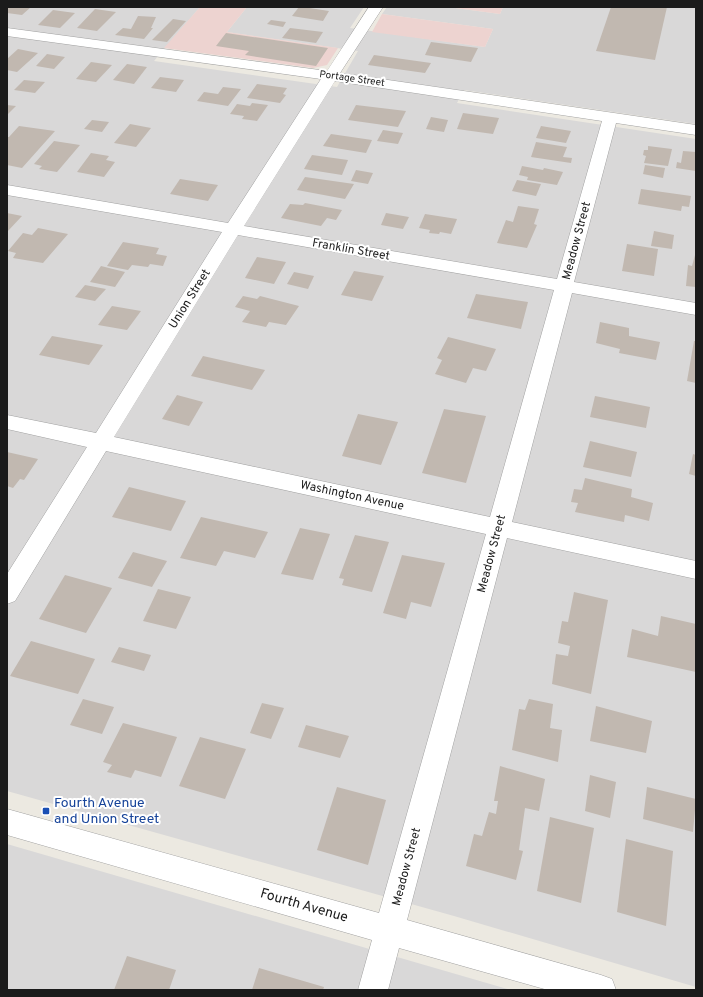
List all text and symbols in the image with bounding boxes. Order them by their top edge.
street label: Portage Street [318,68,386,90]
street label: Meadow Street [559,200,595,282]
street label: Franklin Street [311,235,391,265]
street label: Union Street [165,266,215,332]
street label: Washington Avenue [299,477,405,515]
street label: Meadow Street [474,513,510,595]
place label: Fourth Avenue and Union Street [54,795,159,828]
marker: Fourth Avenue and Union Street [41,806,51,816]
street label: Meadow Street [389,826,425,908]
street label: Fourth Avenue [258,885,350,927]

